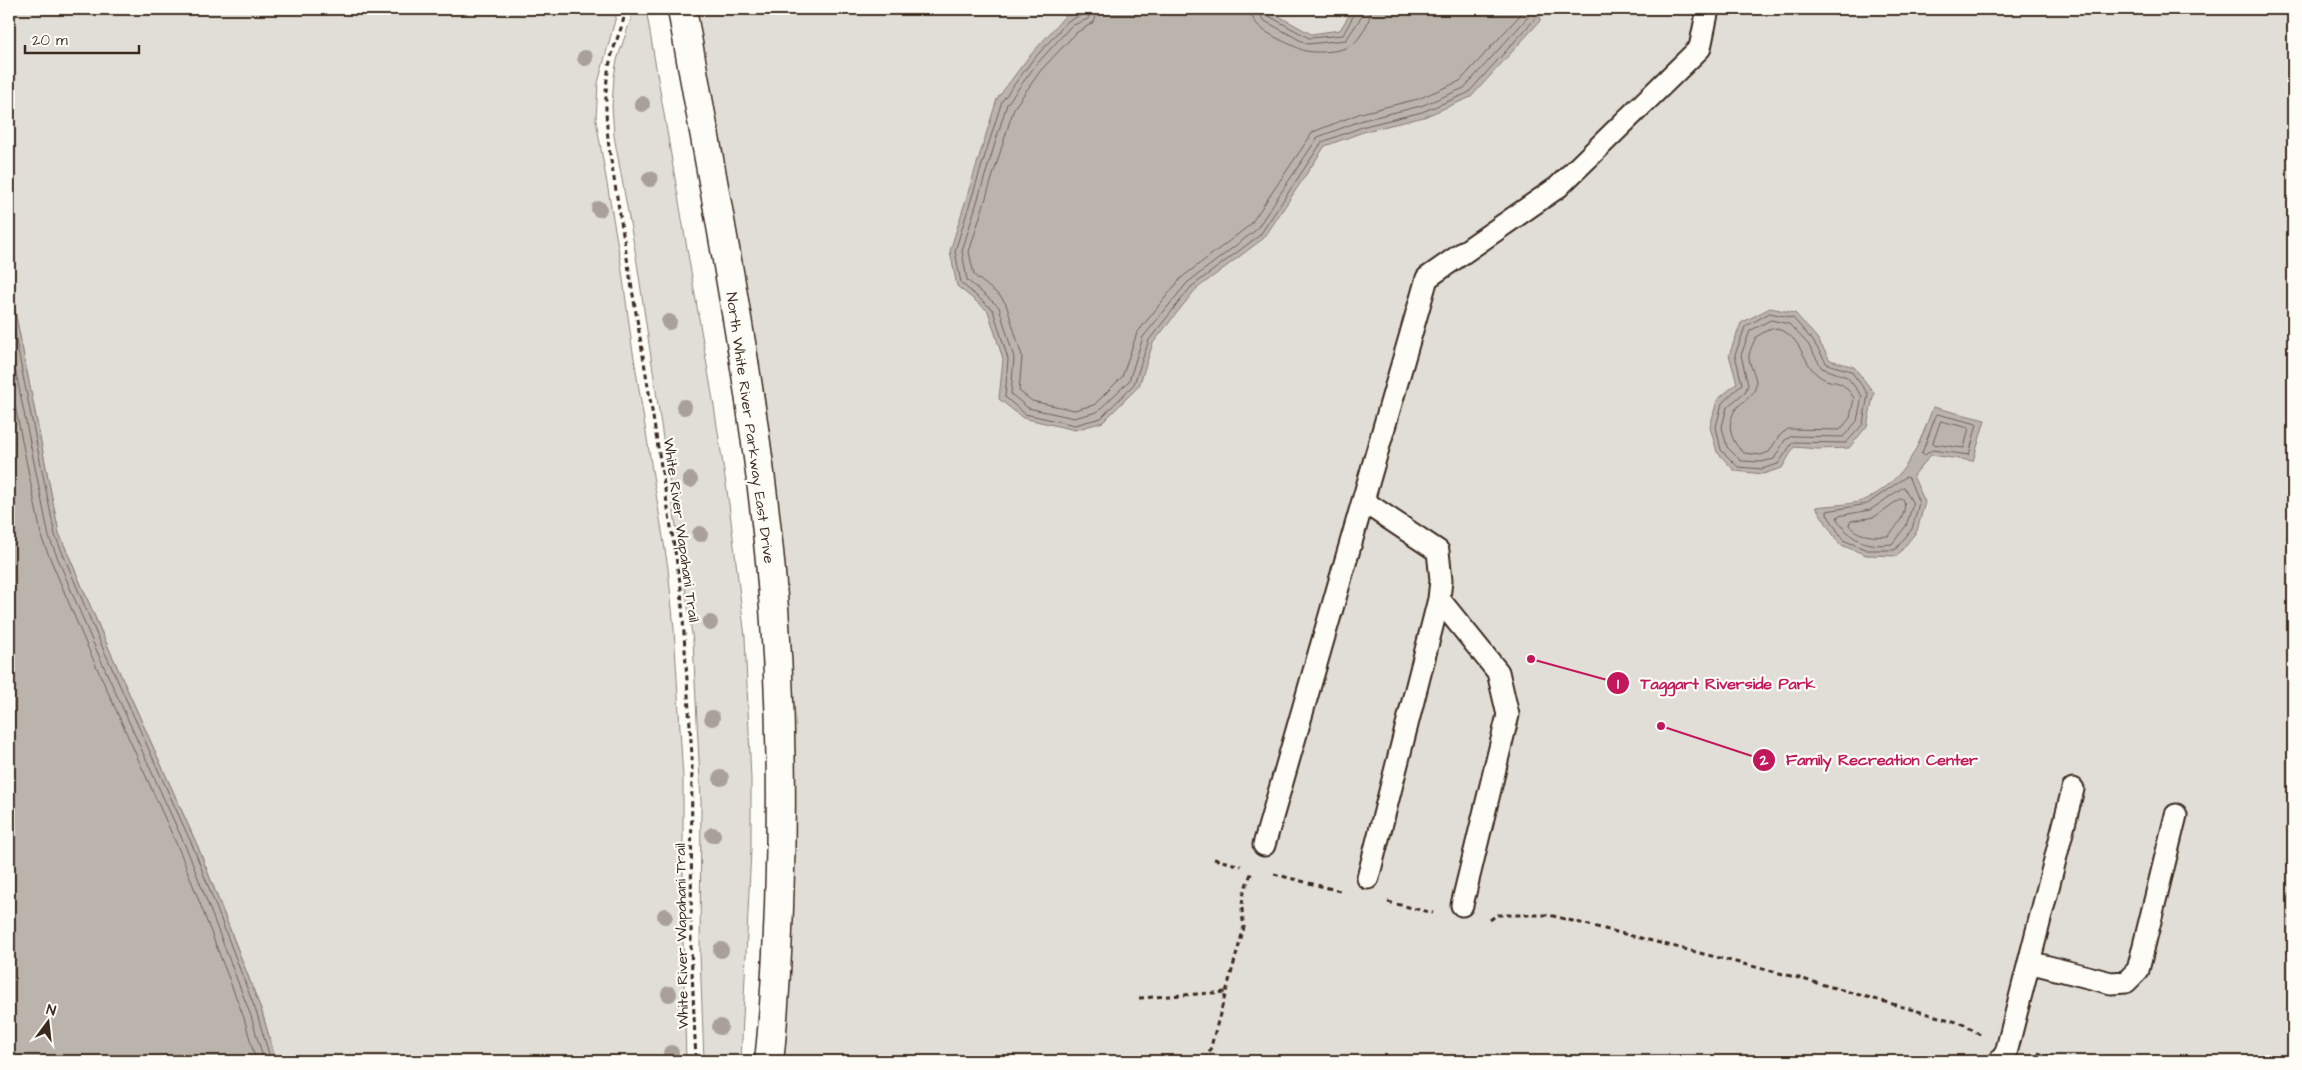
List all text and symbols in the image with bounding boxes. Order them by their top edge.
scale bar [25,22,139,54]
text: 20 m [32,30,68,51]
street label: North White River Parkway East Drive [720,291,779,565]
street label: White River Wapahani Trail [658,437,704,623]
callout: Taggart Riverside Park [1605,668,1825,699]
text: Taggart Riverside Park [1640,673,1816,697]
text: 1 [1617,674,1619,695]
callout: Family Recreation Center [1751,744,1988,775]
text: Family Recreation Center [1786,749,1978,772]
text: 2 [1759,750,1769,771]
street label: White River Wapahani Trail [670,843,694,1029]
north arrow [22,998,72,1048]
text: N [44,1000,58,1021]

